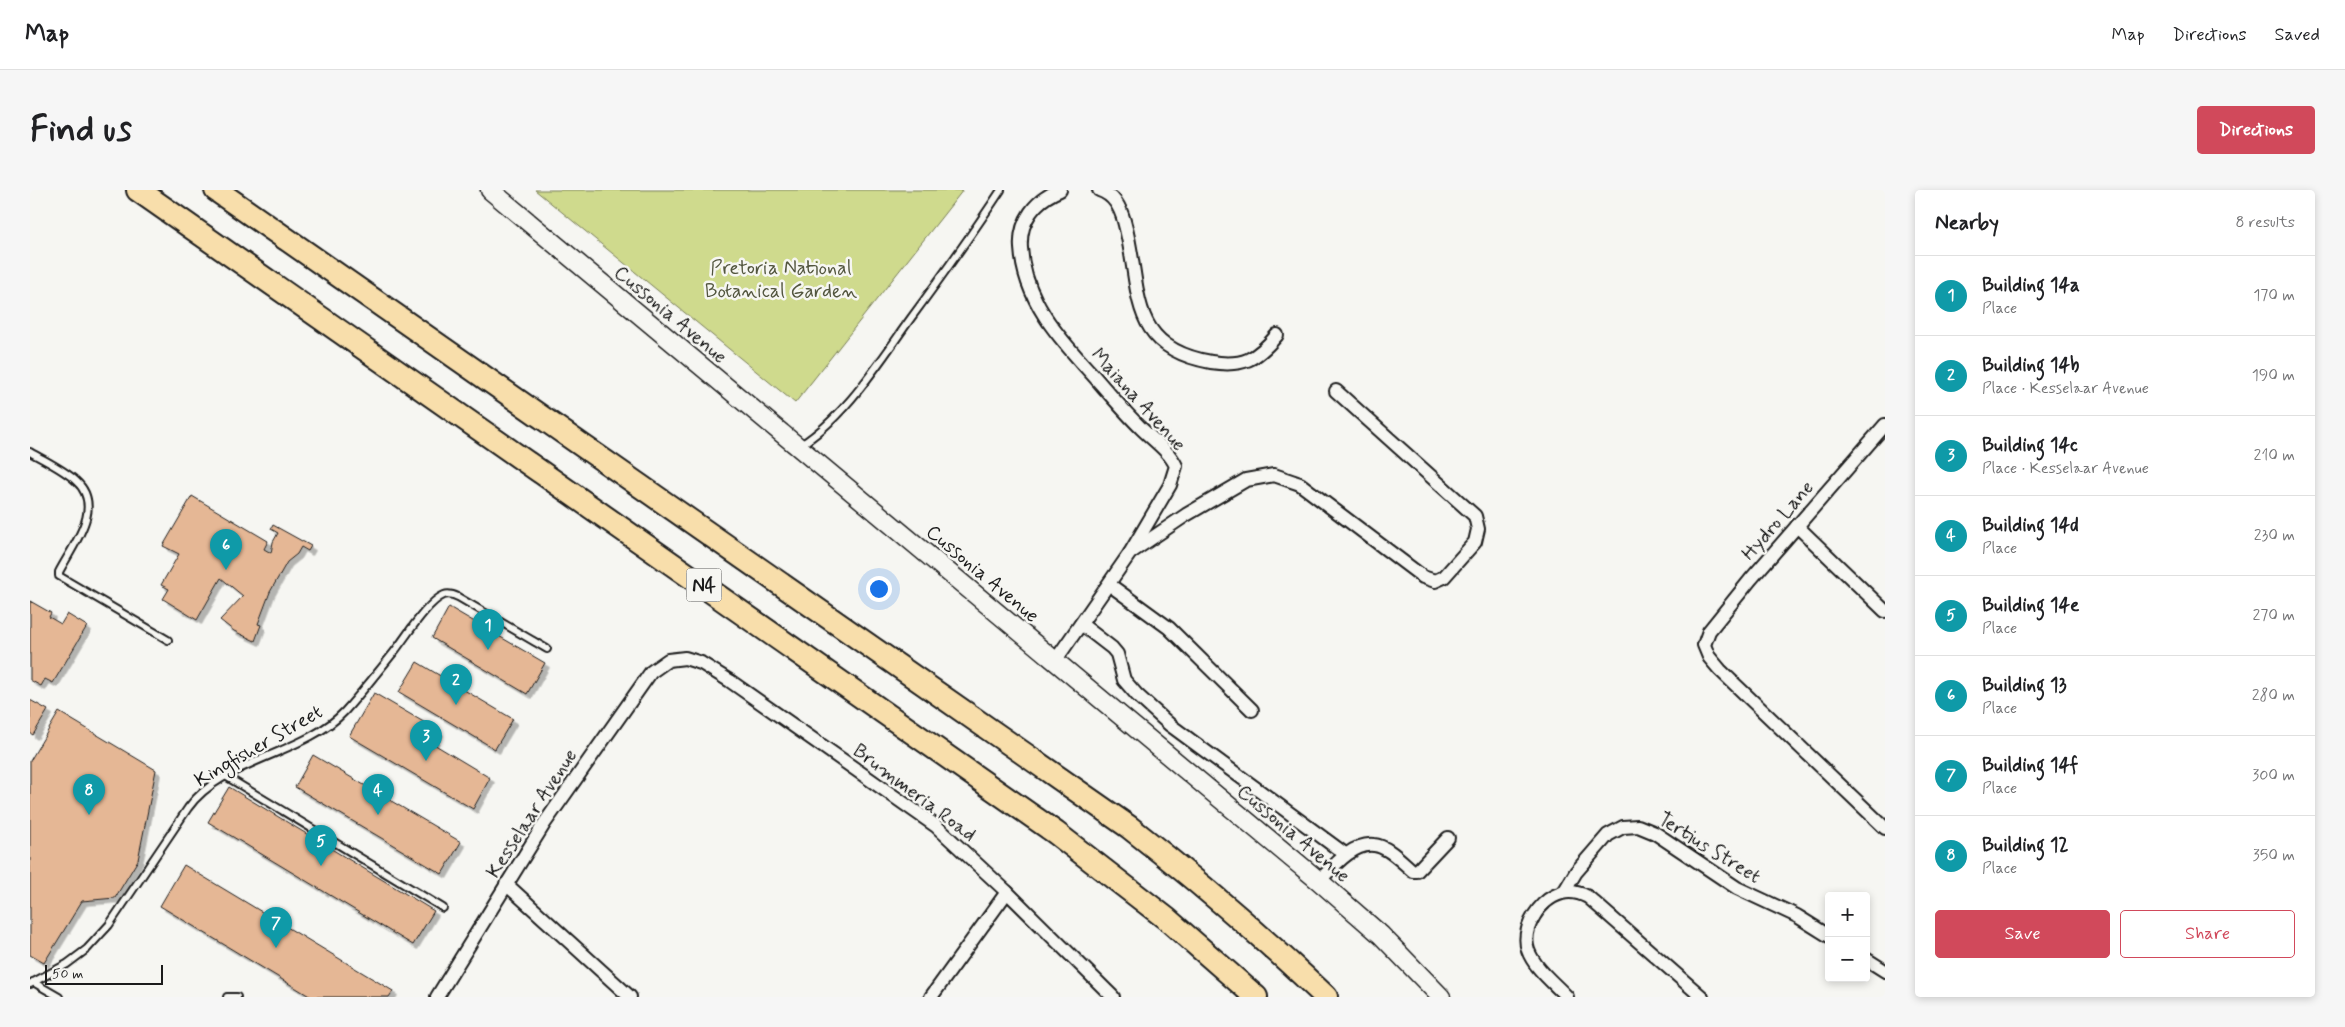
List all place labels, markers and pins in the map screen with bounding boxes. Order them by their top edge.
pin: 6 [210,529,242,570]
pin: 1 [472,609,504,650]
pin: 2 [440,664,472,705]
pin: 3 [410,720,442,761]
pin: 8 [73,774,105,815]
pin: 4 [362,774,394,815]
pin: 5 [305,825,337,866]
pin: 7 [260,907,292,948]

